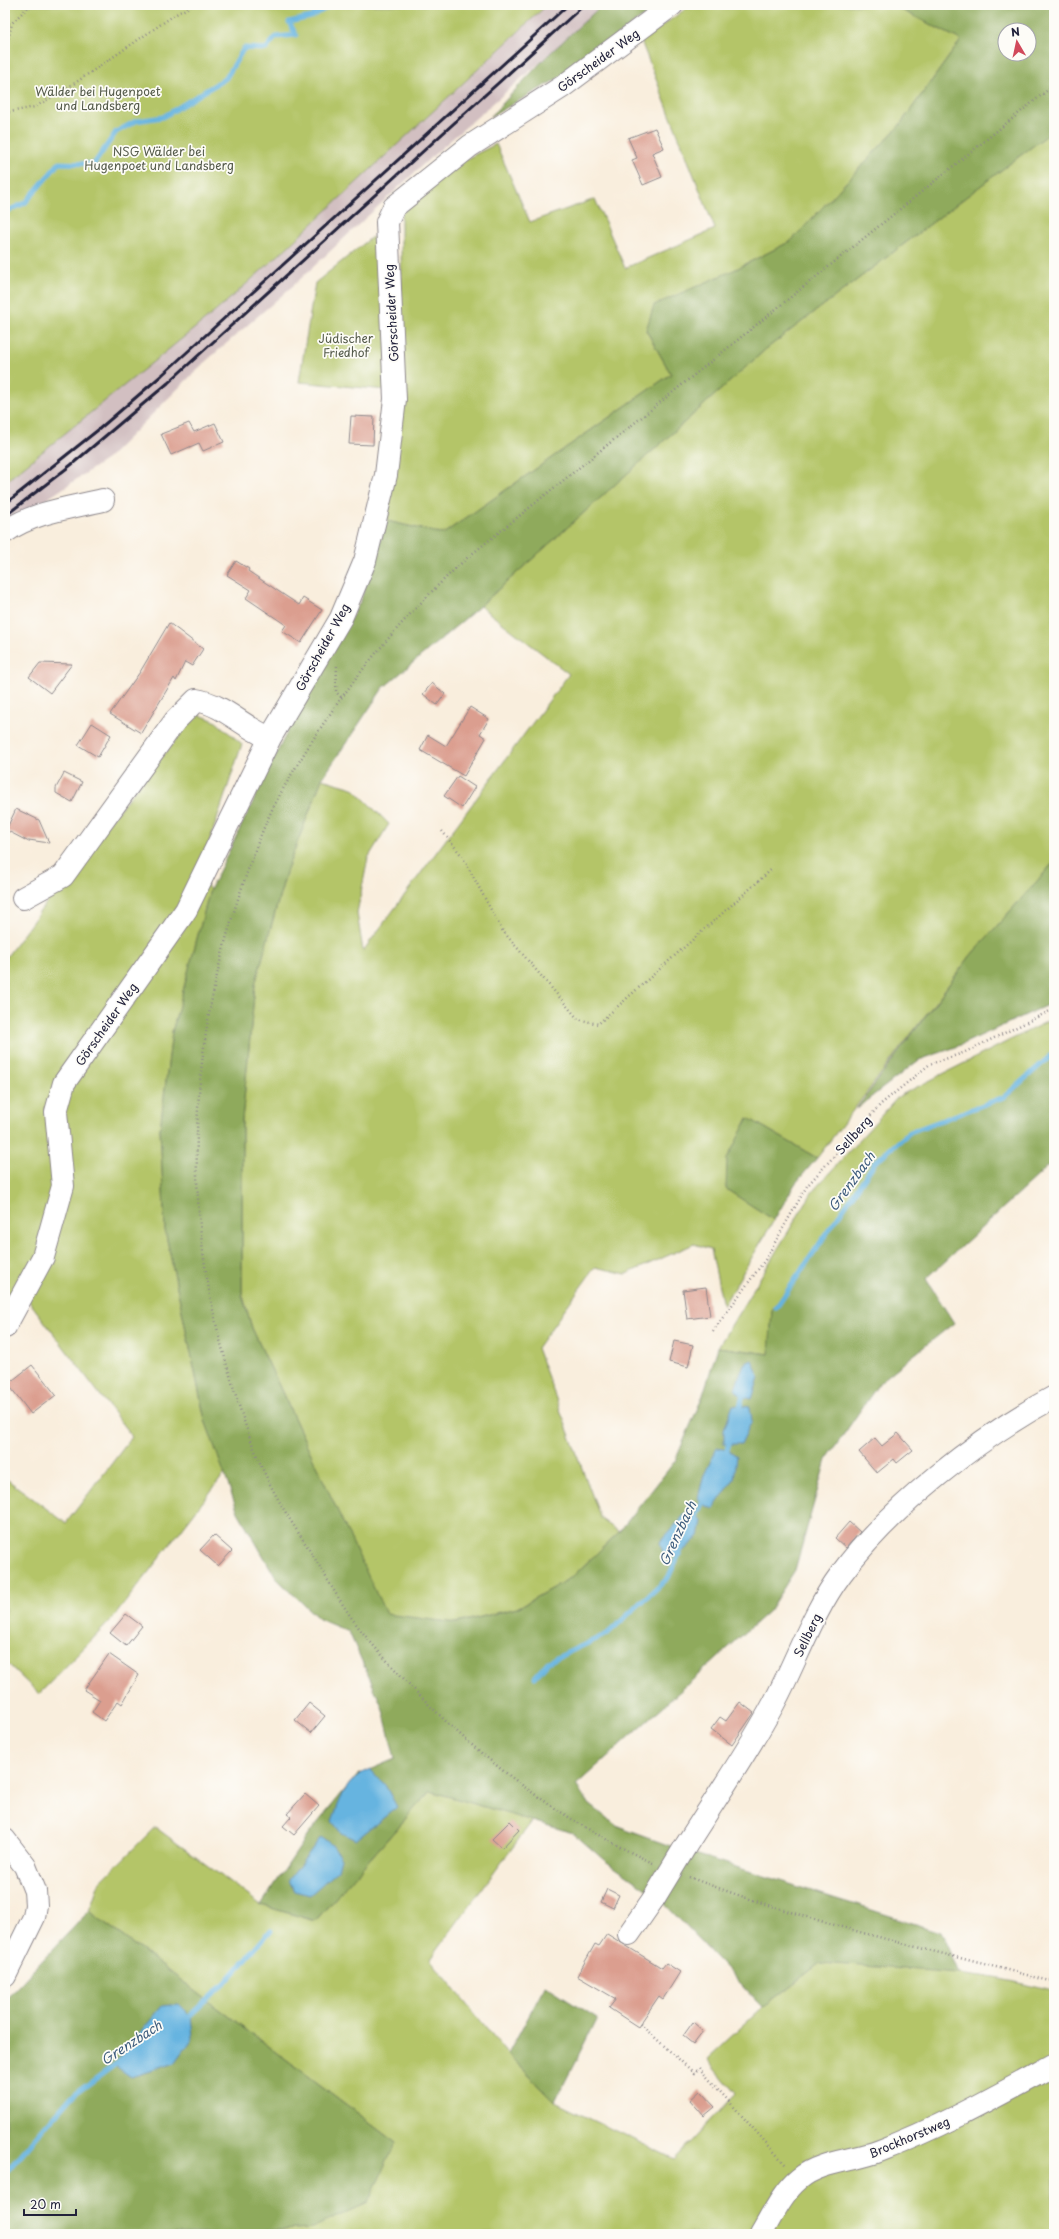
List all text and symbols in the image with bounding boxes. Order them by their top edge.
north arrow [997,22,1037,62]
text: N [1010,23,1021,41]
street label: Görscheider Weg [553,24,643,96]
park label: Wälder bei Hugenpoet und Landsberg [35,82,161,114]
park label: NSG Wälder bei Hugenpoet und Landsberg [84,142,234,174]
street label: Görscheider Weg [379,264,403,362]
park label: Jüdischer Friedhof [319,329,374,361]
street label: Görscheider Weg [290,600,354,694]
street label: Görscheider Weg [71,979,141,1069]
street label: Sellberg [831,1112,875,1158]
water label: Grenzbach [823,1147,879,1215]
water label: Grenzbach [654,1497,700,1568]
street label: Sellberg [789,1610,825,1660]
water label: Grenzbach [97,2015,166,2069]
street label: Brockhorstweg [866,2112,952,2162]
scale bar [24,2191,76,2217]
text: 20 m [30,2195,61,2213]

